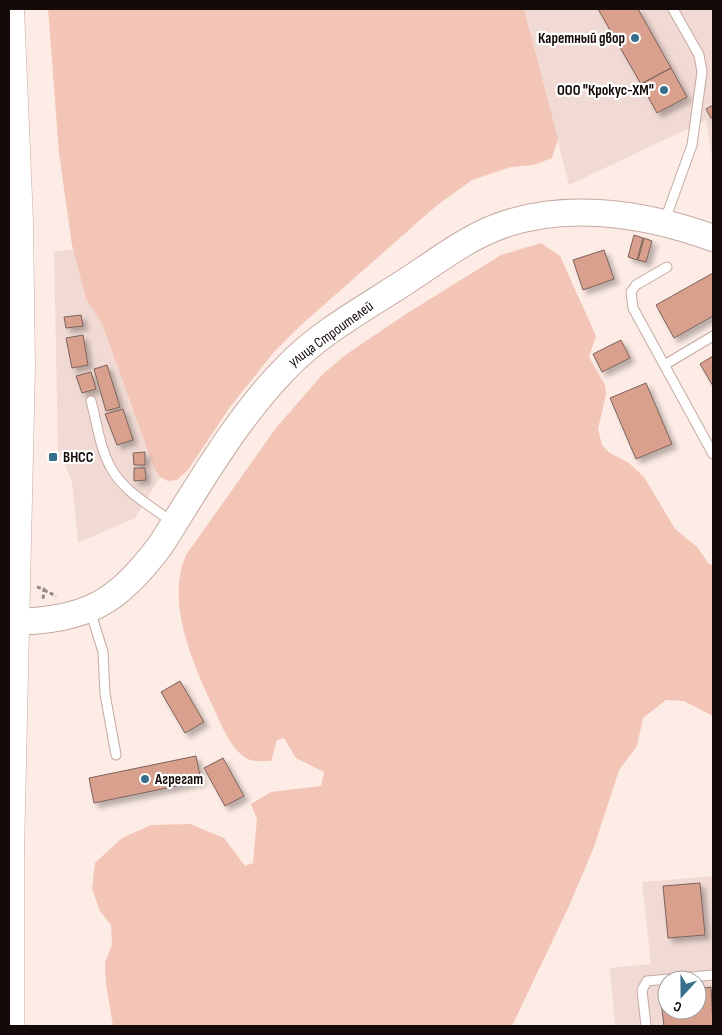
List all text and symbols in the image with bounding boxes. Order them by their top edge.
place label: Каретный двор [538,29,625,48]
marker: Каретный двор [629,32,641,44]
place label: ООО "Крокус-ХМ" [557,81,654,100]
marker: ООО "Крокус-ХМ" [658,84,670,96]
street label: улица Строителей [285,297,377,371]
place label: ВНСС [63,448,94,467]
marker: ВНСС [47,451,59,463]
place label: Агрегат [154,770,203,789]
marker: Агрегат [139,773,151,785]
north arrow [657,970,707,1020]
text: С [671,997,684,1016]

